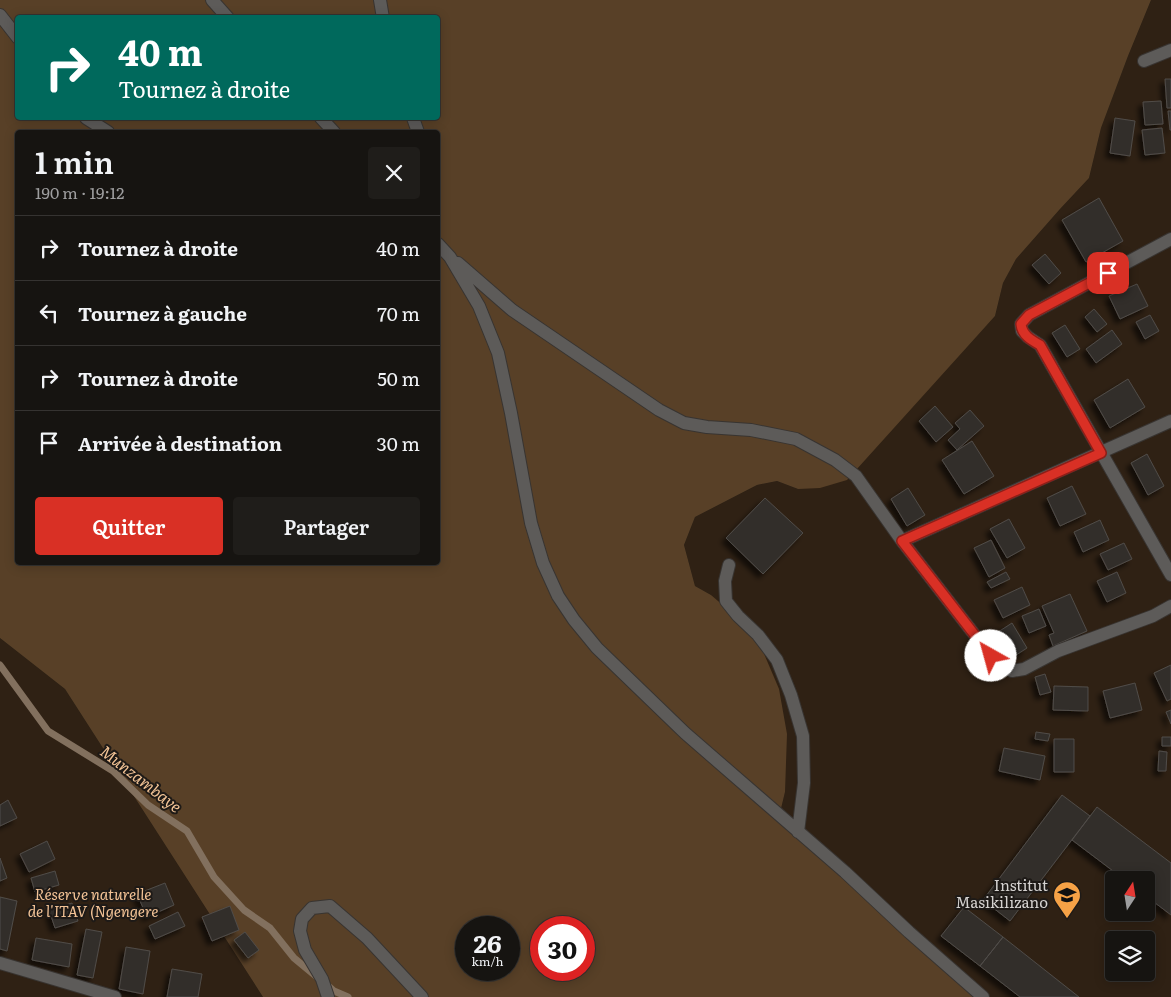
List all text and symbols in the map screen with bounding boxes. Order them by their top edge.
text: 40 m [118,25,203,77]
icon: right [35,35,100,100]
text: Tournez à droite [118,72,290,105]
text: 1 min [35,139,114,183]
button: close [368,147,420,199]
text: 190 m · 19:12 [35,180,124,204]
icon: right [35,234,63,262]
text: Tournez à droite [78,234,238,262]
text: 40 m [376,234,420,262]
pin [1087,252,1129,294]
icon: arrive [1094,259,1122,287]
icon: left [35,299,63,327]
text: Tournez à gauche [78,299,247,327]
text: 70 m [377,299,420,327]
icon: right [35,364,63,392]
text: Tournez à droite [78,364,238,392]
text: 50 m [377,364,420,392]
icon: arrive [35,429,63,457]
text: Arrivée à destination [78,429,282,457]
text: 30 m [376,429,420,457]
button: Quitter [35,497,223,555]
button: Partager [233,497,420,555]
position arrow [964,629,1016,681]
water label: Munzambaye [96,739,188,818]
north arrow [1105,871,1155,921]
map controls [1105,871,1155,981]
place label: Institut Masikilizano [956,873,1048,913]
school or university icon: Institut Masikilizano [1052,880,1082,919]
park label: Réserve naturelle de l'ITAV (Ngengere [28,882,158,922]
speed limit sign: 30 [530,916,595,981]
text: 26 [473,924,502,961]
button: layers [1105,931,1155,981]
text: km/h [472,952,503,970]

